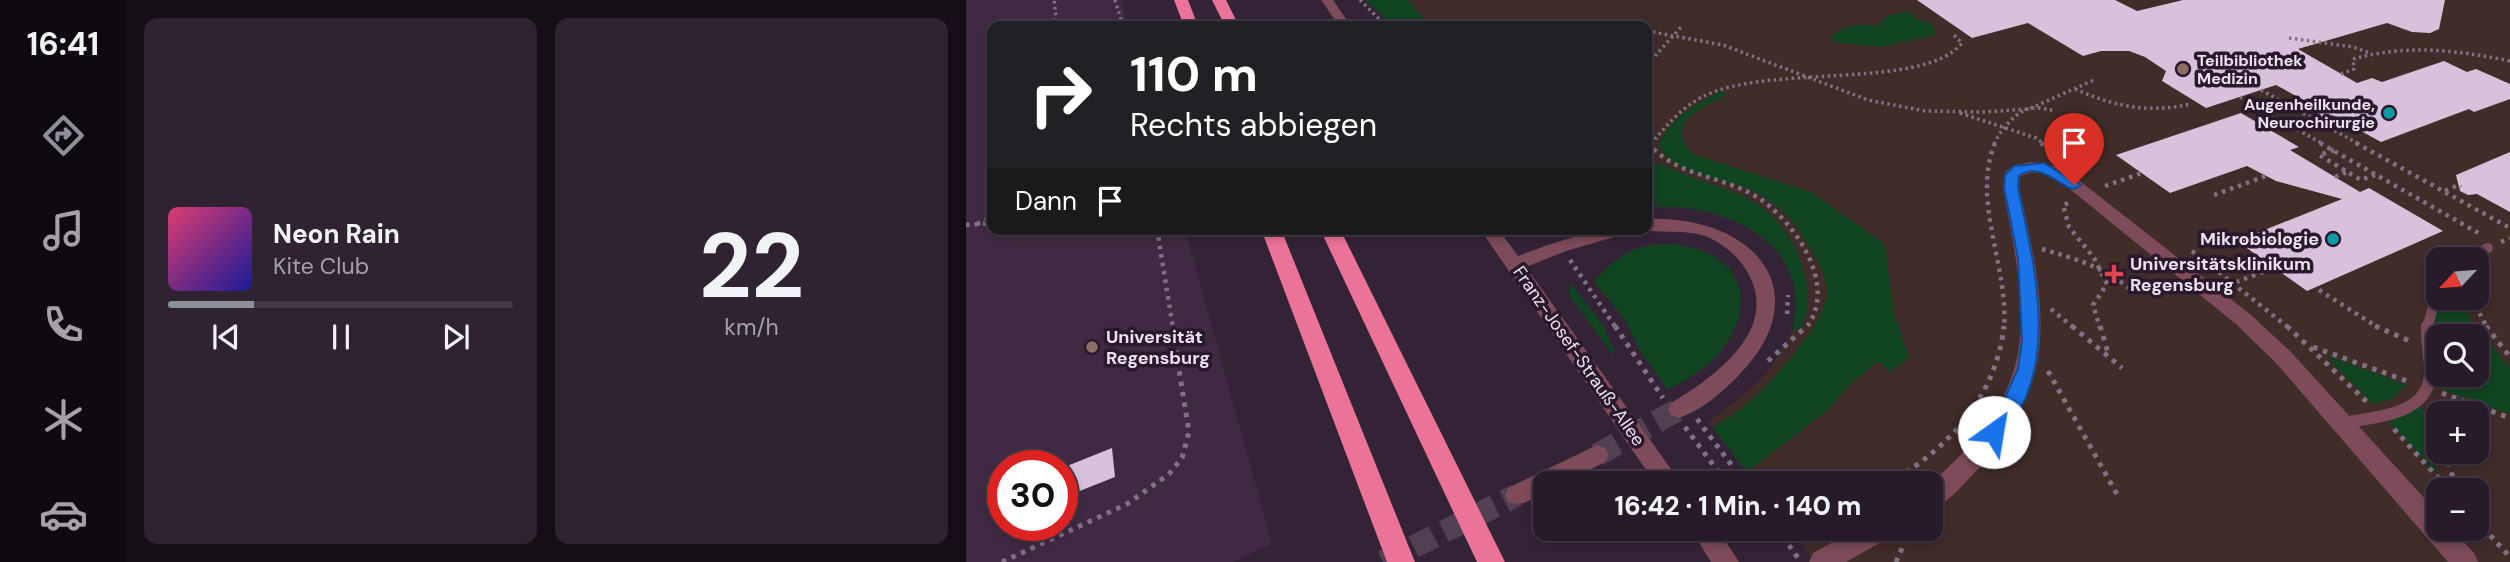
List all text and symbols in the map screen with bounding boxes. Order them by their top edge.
text: 16:41 [27,23,99,65]
text: 110 m [1130,42,1258,106]
icon: right [1015,49,1106,140]
place label: Teilbibliothek Medizin [2197,50,2303,89]
marker: Teilbibliothek Medizin [2175,61,2191,77]
place label: Augenheilkunde, Neurochirurgie [2244,94,2375,133]
text: Rechts abbiegen [1130,104,1377,146]
marker: Augenheilkunde, Neurochirurgie [2381,105,2397,121]
icon: directions [39,111,88,160]
pin [2044,113,2104,185]
icon: arrive [2055,124,2093,162]
icon: arrive [1091,182,1129,220]
text: Dann [1015,184,1077,218]
icon: music [39,206,88,255]
text: 22 [699,207,804,325]
text: Neon Rain [273,217,400,251]
place label: Mikrobiologie [2200,227,2319,251]
marker: Mikrobiologie [2325,231,2341,247]
north arrow [2426,247,2488,310]
map controls [2426,247,2489,541]
text: Kite Club [273,251,369,281]
place label: Universitätsklinikum Regensburg [2130,252,2311,297]
street label: Franz-Josef-Strauß-Allee [1508,261,1650,451]
marker: Universitätsklinikum Regensburg [2104,264,2124,284]
icon: phone [39,300,88,349]
text: km/h [724,312,779,342]
icon: previous [207,318,245,356]
icon: pause [322,318,360,356]
icon: next [437,318,475,356]
button: search [2426,324,2489,387]
place label: Universität Regensburg [1106,325,1210,370]
marker: Universität Regensburg [1084,339,1100,355]
icon: climate [39,395,88,444]
position arrow [1957,395,2031,469]
button: + [2426,401,2489,464]
speed limit sign: 30 [987,450,1078,541]
button: − [2426,478,2489,541]
text: 16:42 · 1 Min. · 140 m [1615,489,1861,523]
icon: car [39,490,88,539]

